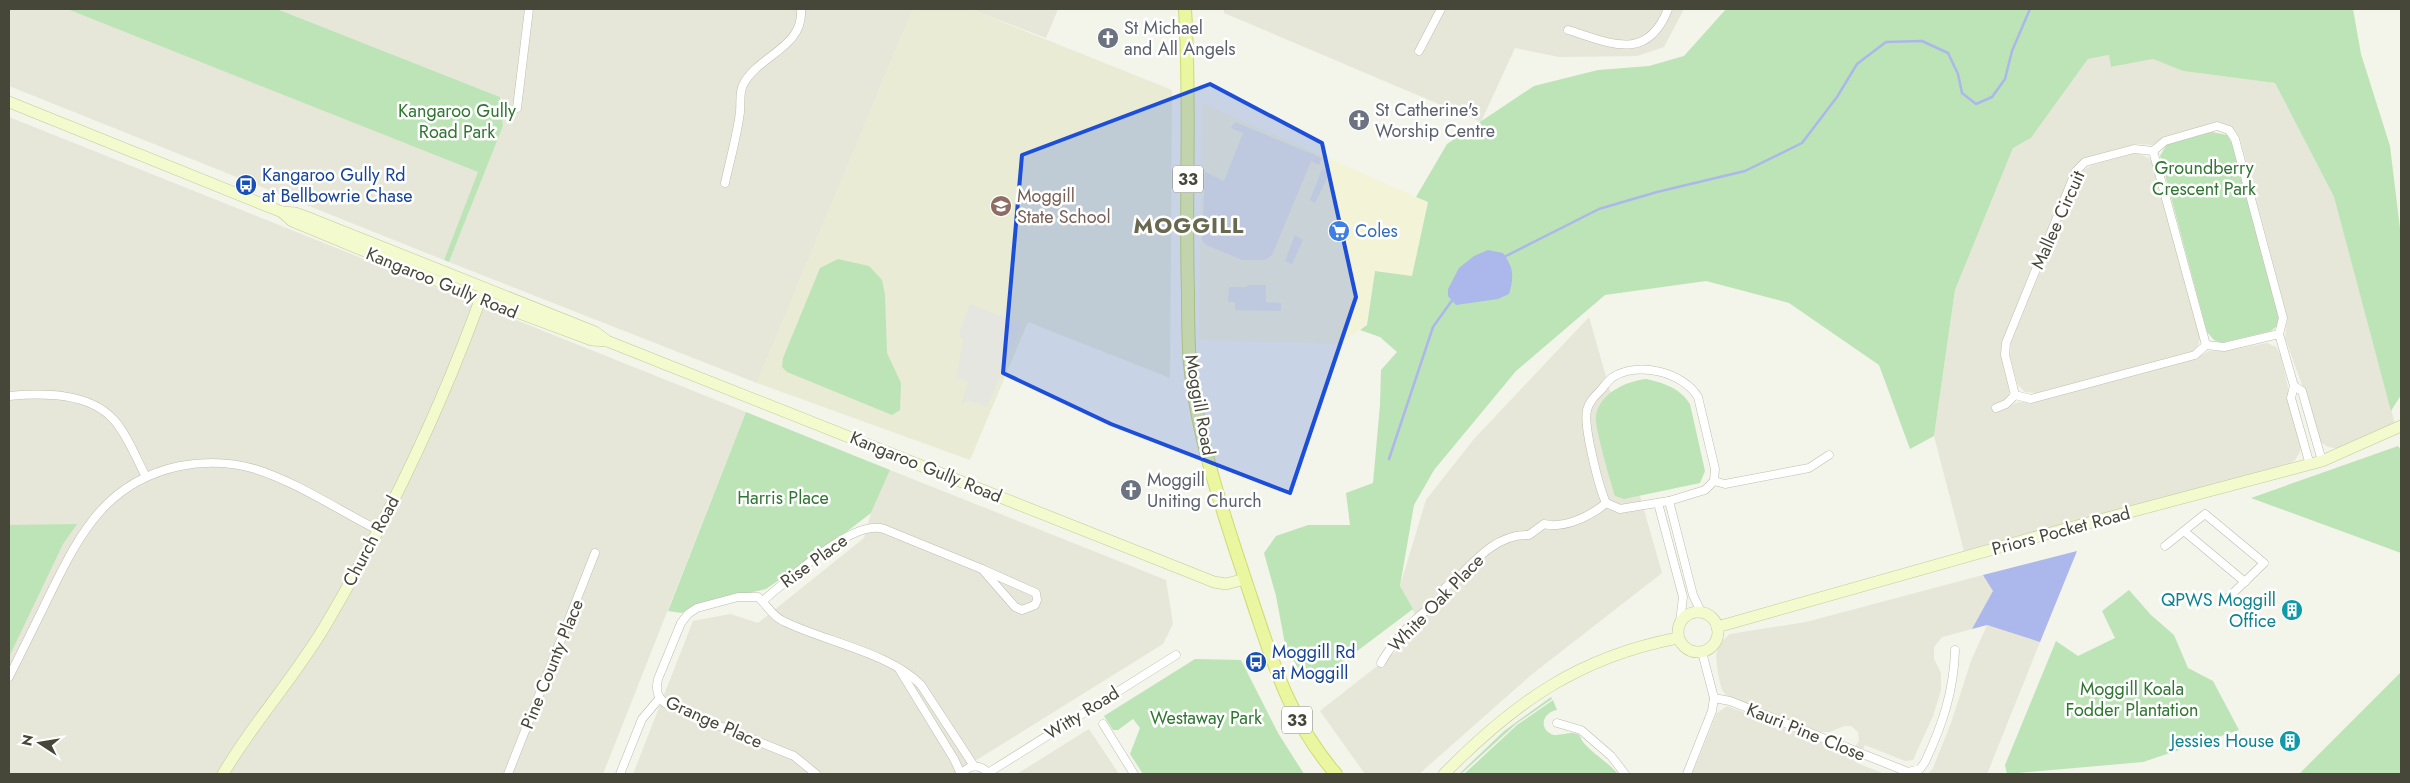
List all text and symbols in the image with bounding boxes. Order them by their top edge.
place label: St Michael and All Angels [1124,15,1236,62]
church icon: St Michael and All Angels [1096,26,1120,50]
place label: St Catherine's Worship Centre [1375,97,1495,144]
park label: Kangaroo Gully Road Park [398,98,516,145]
church icon: St Catherine's Worship Centre [1347,108,1371,132]
park label: Groundberry Crescent Park [2152,155,2256,202]
place label: Kangaroo Gully Rd at Bellbowrie Chase [262,162,413,209]
road number: 33 [1173,165,1203,192]
street label: Mallee Circuit [2025,166,2092,273]
bus stop icon: Kangaroo Gully Rd at Bellbowrie Chase [234,173,258,197]
place label: Moggill State School [1017,183,1111,230]
school or university icon: Moggill State School [989,194,1013,218]
district label: MOGGILL [1134,209,1244,241]
place label: Coles [1355,218,1398,244]
supermarket icon: Coles [1327,219,1351,243]
street label: Kangaroo Gully Road [362,241,522,325]
street label: Moggill Road [1178,352,1222,458]
street label: Kangaroo Gully Road [846,425,1006,509]
place label: Moggill Uniting Church [1147,467,1262,514]
church icon: Moggill Uniting Church [1119,478,1143,502]
park label: Harris Place [737,485,829,511]
street label: Church Road [336,491,406,591]
street label: Priors Pocket Road [1989,500,2133,562]
street label: Rise Place [775,528,853,594]
street label: White Oak Place [1382,548,1490,658]
place label: QPWS Moggill Office [2161,587,2276,634]
street label: Pine County Place [514,595,590,733]
building icon: QPWS Moggill Office [2280,598,2304,622]
place label: Moggill Rd at Moggill [1272,639,1356,686]
bus stop icon: Moggill Rd at Moggill [1244,650,1268,674]
park label: Moggill Koala Fodder Plantation [2065,676,2199,723]
street label: Witty Road [1040,680,1124,746]
street label: Grange Place [661,689,767,755]
street label: Kauri Pine Close [1743,696,1869,768]
park label: Westaway Park [1150,705,1262,731]
road number: 33 [1282,706,1312,734]
north arrow [15,718,65,768]
place label: Jessies House [2169,728,2274,754]
building icon: Jessies House [2278,729,2302,753]
text: N [16,733,38,748]

